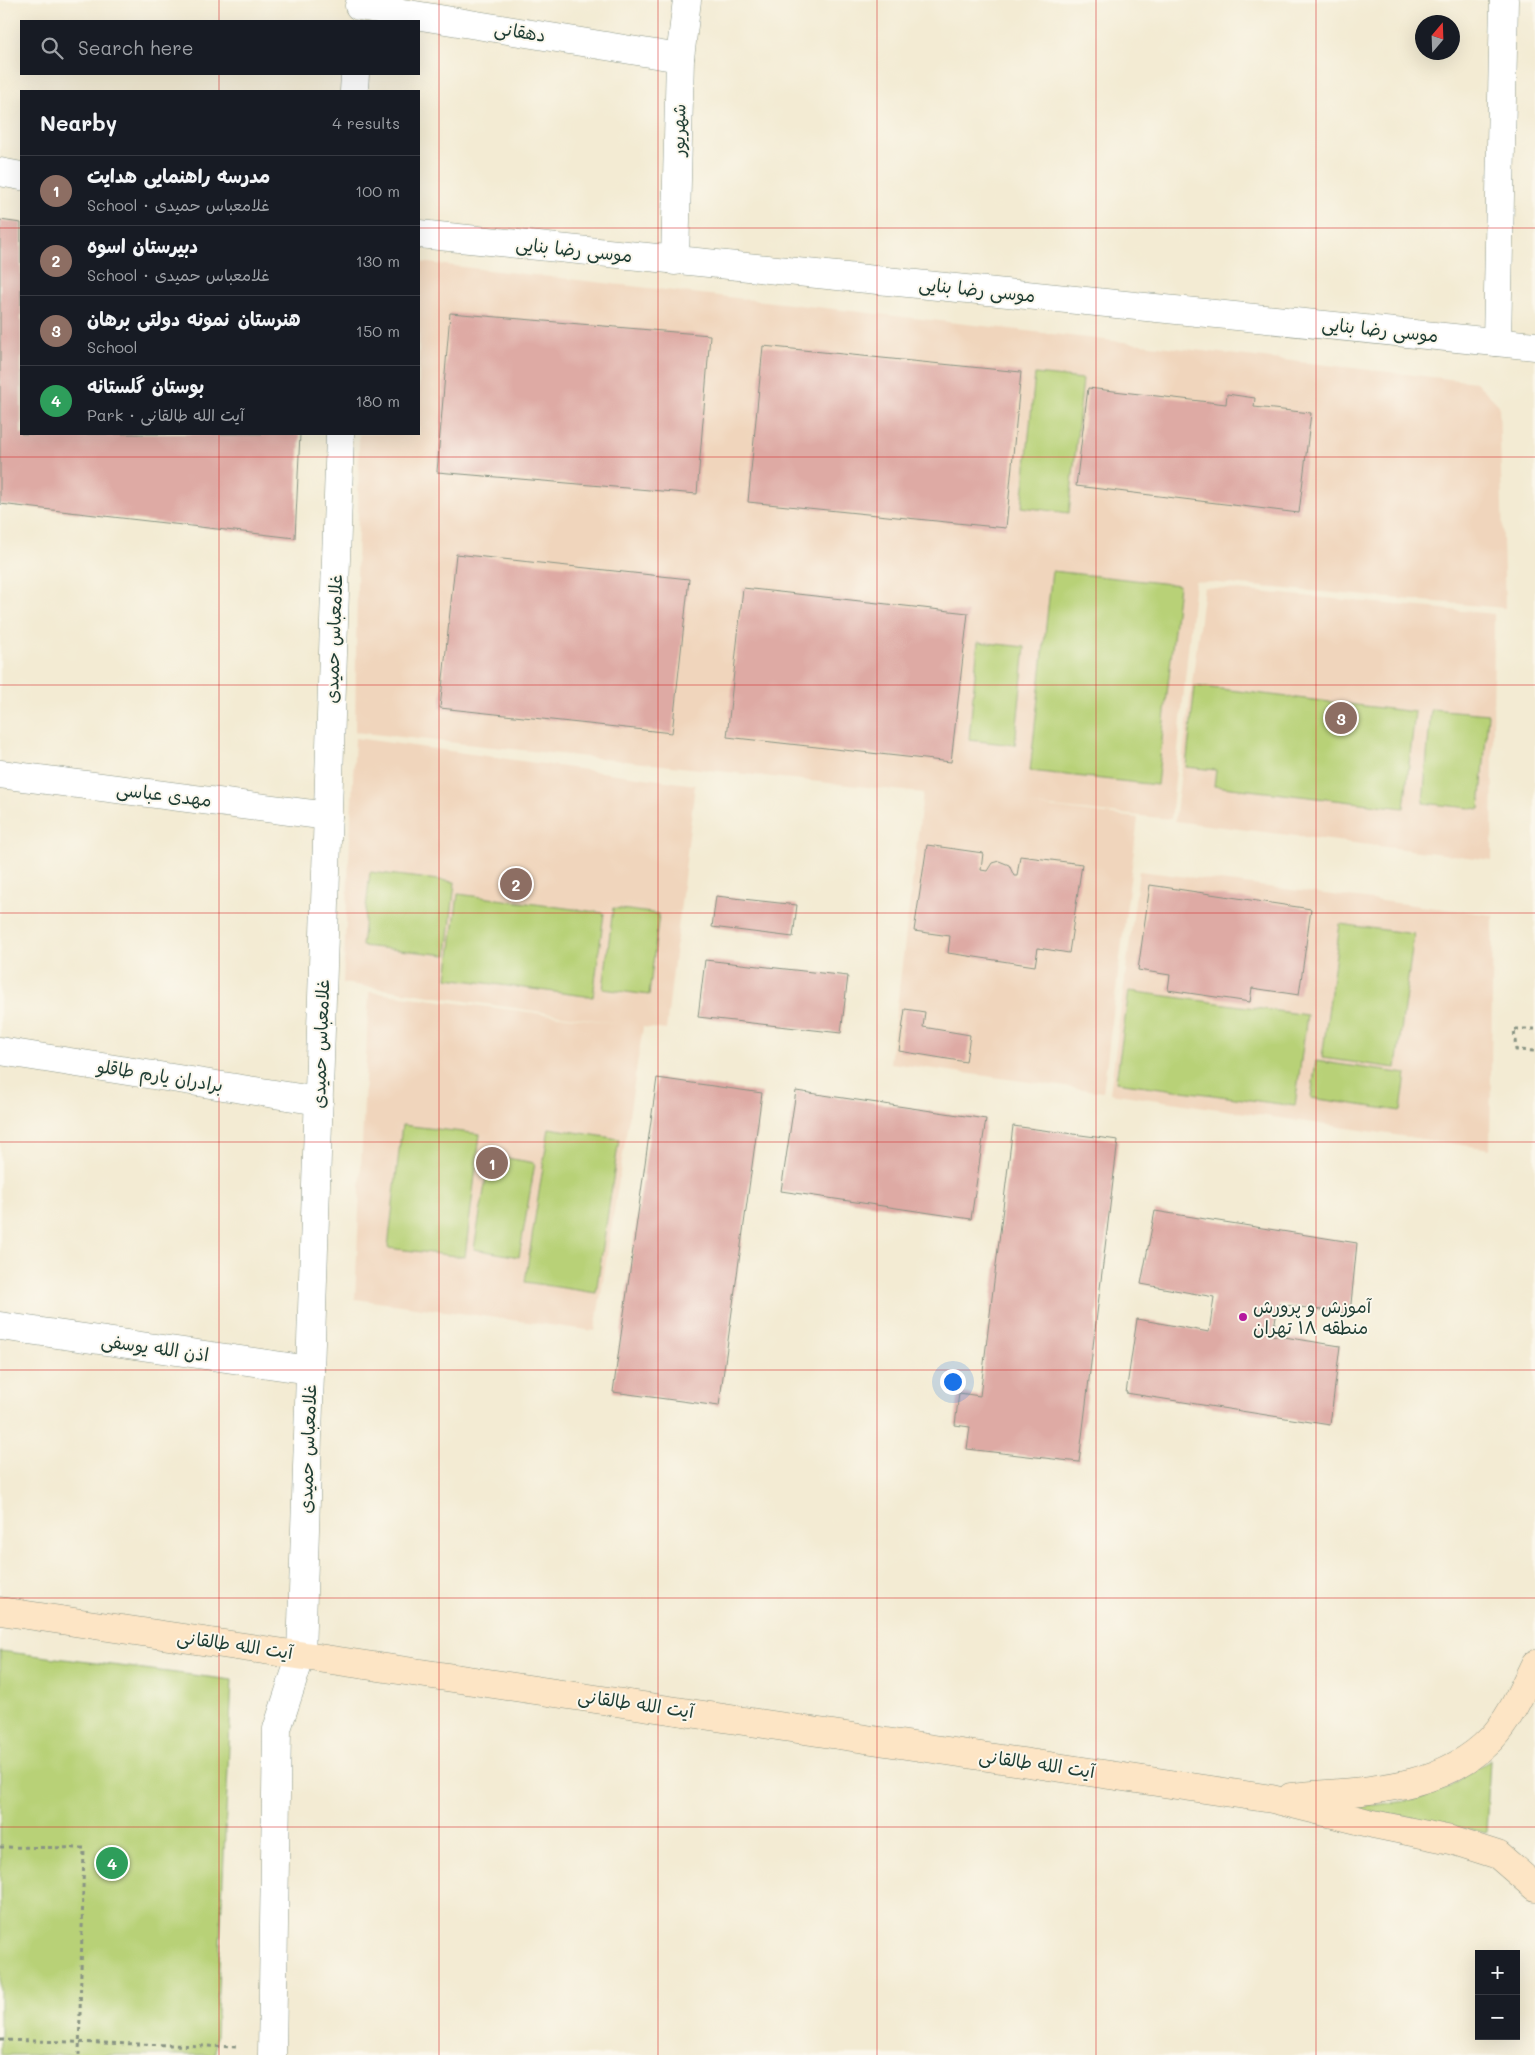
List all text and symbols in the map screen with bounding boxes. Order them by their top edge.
street label: دهقانی [493,15,548,47]
north arrow [1415,15,1460,60]
search box [20,20,420,75]
icon: search [38,34,66,62]
text: Search here [78,35,194,60]
street label: شهریور [666,104,690,158]
text: Nearby [40,109,117,136]
text: 4 results [332,112,400,133]
text: مدرسه راهنمایی هدایت [87,163,270,188]
text: 1 [52,180,60,201]
text: 100 m [355,180,400,201]
text: School · غلامعباس حمیدی [87,194,270,215]
street label: موسی رضا بنایی [515,231,634,267]
text: دبیرستان اسوه [87,233,198,258]
text: 2 [52,250,60,271]
text: 130 m [356,250,400,271]
text: School · غلامعباس حمیدی [87,264,270,285]
street label: موسی رضا بنایی [918,271,1037,307]
text: هنرستان نمونه دولتی برهان [87,306,301,331]
street label: موسی رضا بنایی [1321,311,1440,347]
text: 3 [51,320,61,341]
text: 150 m [356,320,400,341]
text: School [87,336,137,357]
text: بوستان گلستانه [87,373,204,398]
text: 4 [51,390,61,411]
text: 180 m [355,390,400,411]
text: Park · آیت الله طالقانی [87,404,244,425]
street label: غلامعباس حمیدی [319,574,347,704]
pin: 3 [1325,699,1357,737]
street label: مهدی عباسی [115,776,213,812]
pin: 2 [500,865,532,903]
street label: غلامعباس حمیدی [306,979,334,1109]
street label: برادران یارم طاقلو [94,1053,225,1100]
pin: 1 [476,1144,508,1182]
place label: آموزش و پرورش منطقه ۱۸ تهران [1253,1294,1373,1339]
marker: آموزش و پرورش منطقه ۱۸ تهران [1237,1311,1249,1323]
street label: اذن الله یوسفی [100,1328,211,1366]
your location [940,1369,966,1395]
street label: غلامعباس حمیدی [293,1384,321,1514]
street label: آیت الله طالقانی [176,1624,296,1664]
street label: آیت الله طالقانی [577,1683,697,1723]
street label: آیت الله طالقانی [978,1743,1098,1783]
pin: 4 [96,1844,128,1882]
map controls [1475,1950,1520,2040]
button: + [1475,1950,1520,1995]
button: − [1475,1995,1520,2040]

